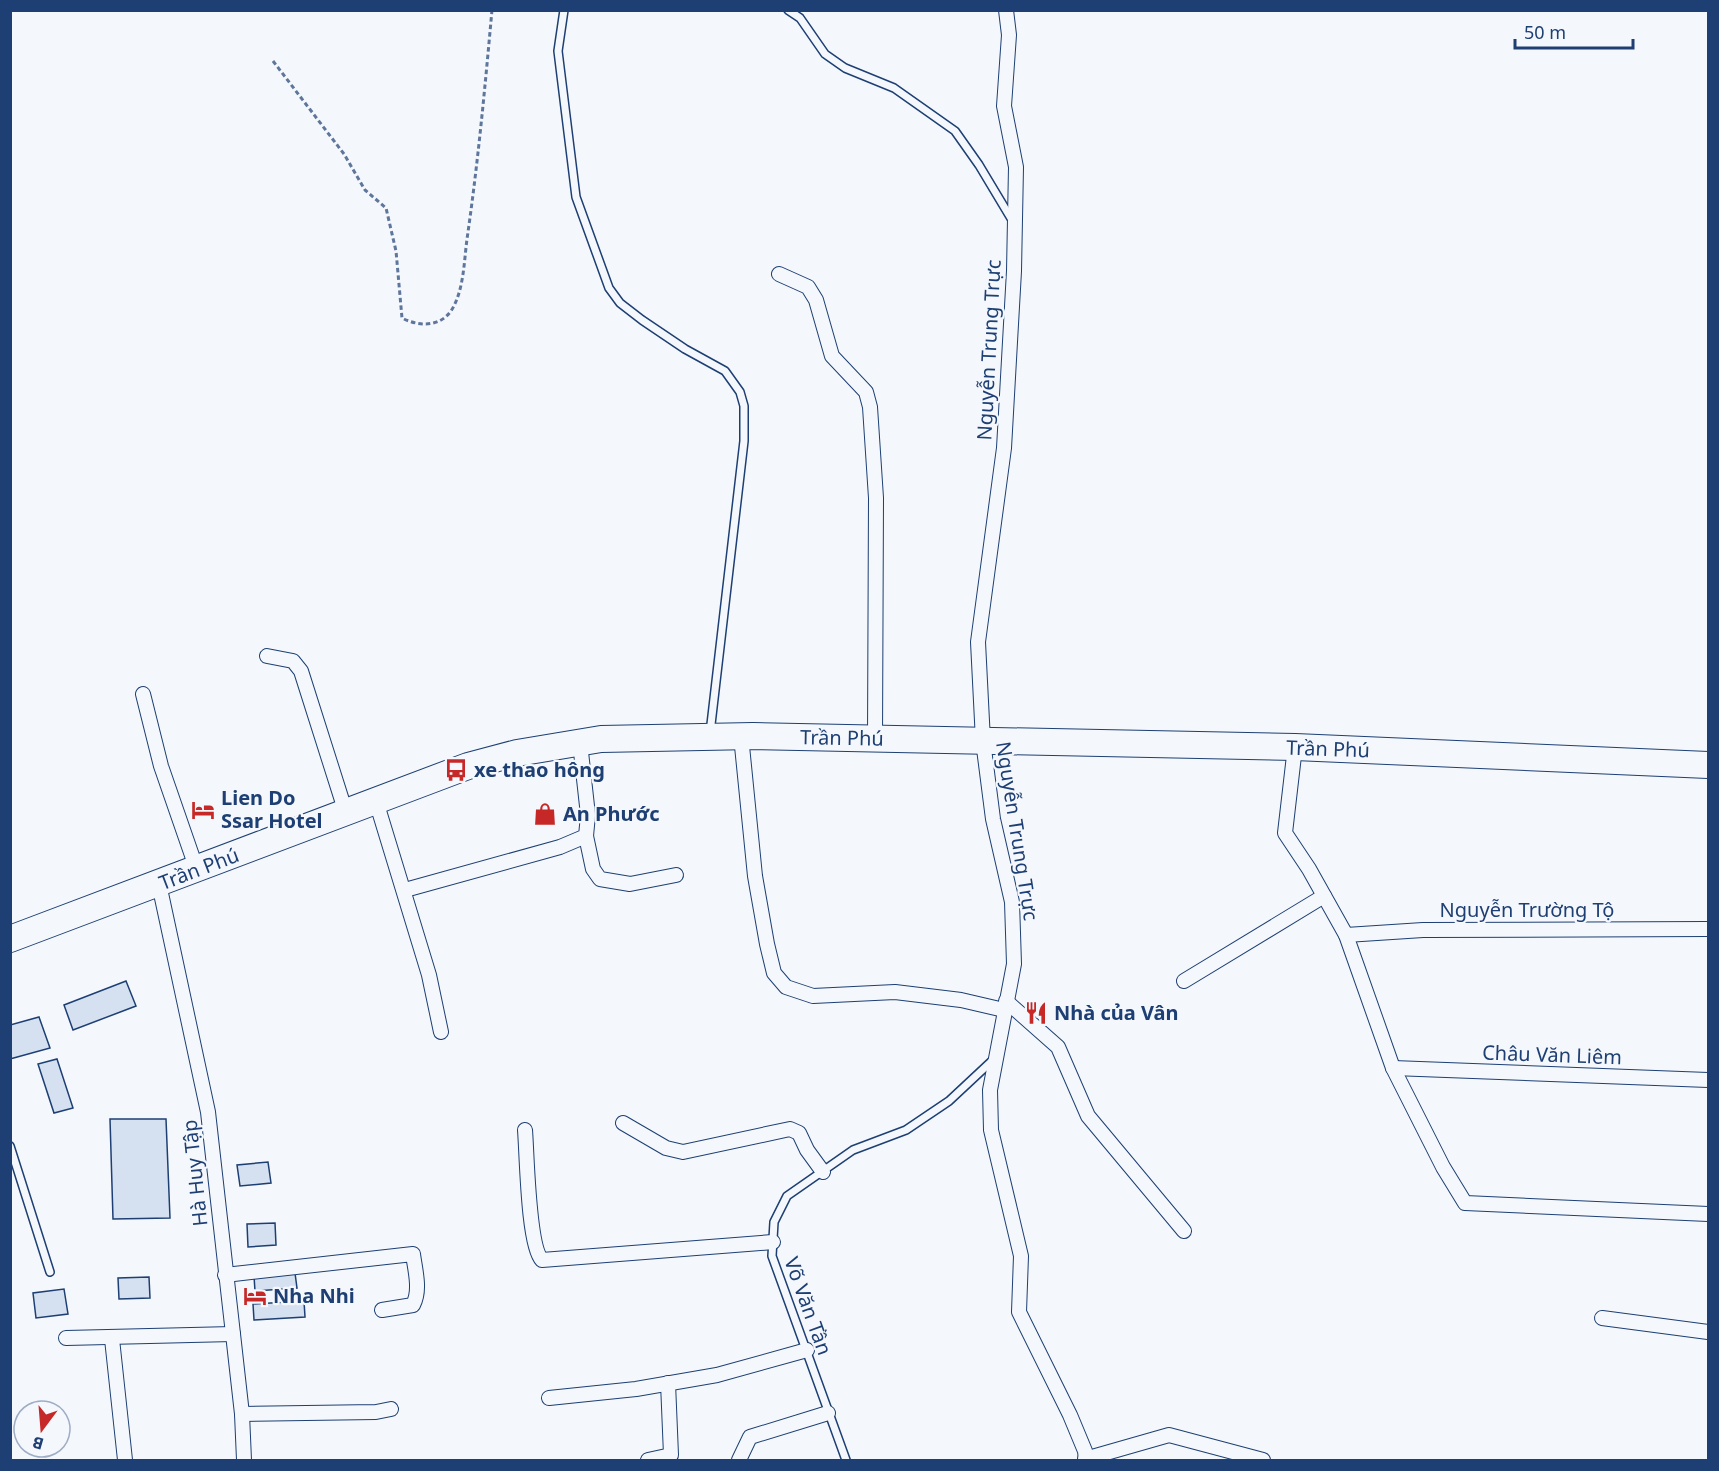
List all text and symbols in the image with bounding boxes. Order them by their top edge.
scale bar [1515,12,1634,50]
text: 50 m [1524,20,1566,44]
street label: Nguyễn Trung Trực [970,259,1007,441]
street label: Trần Phú [800,723,884,752]
street label: Trần Phú [1286,734,1370,763]
street label: Nguyễn Trung Trực [990,739,1045,922]
place label: xe thao hông [474,756,605,783]
bus stop icon: xe thao hông [443,757,469,783]
place label: Lien Do Ssar Hotel [221,784,323,834]
hotel icon: Lien Do Ssar Hotel [190,797,216,823]
place label: An Phước [563,800,660,827]
shop icon: An Phước [532,801,558,827]
street label: Trần Phú [155,841,243,896]
street label: Nguyễn Trường Tộ [1440,896,1614,923]
place label: Nhà của Vân [1054,999,1179,1026]
restaurant icon: Nhà của Vân [1023,1000,1049,1026]
street label: Châu Văn Liêm [1482,1039,1622,1070]
street label: Hà Huy Tập [175,1118,214,1228]
street label: Võ Văn Tần [778,1253,839,1359]
place label: Nha Nhi [273,1282,355,1309]
hotel icon: Nha Nhi [242,1283,268,1309]
north arrow [12,1399,72,1459]
text: B [30,1431,46,1455]

